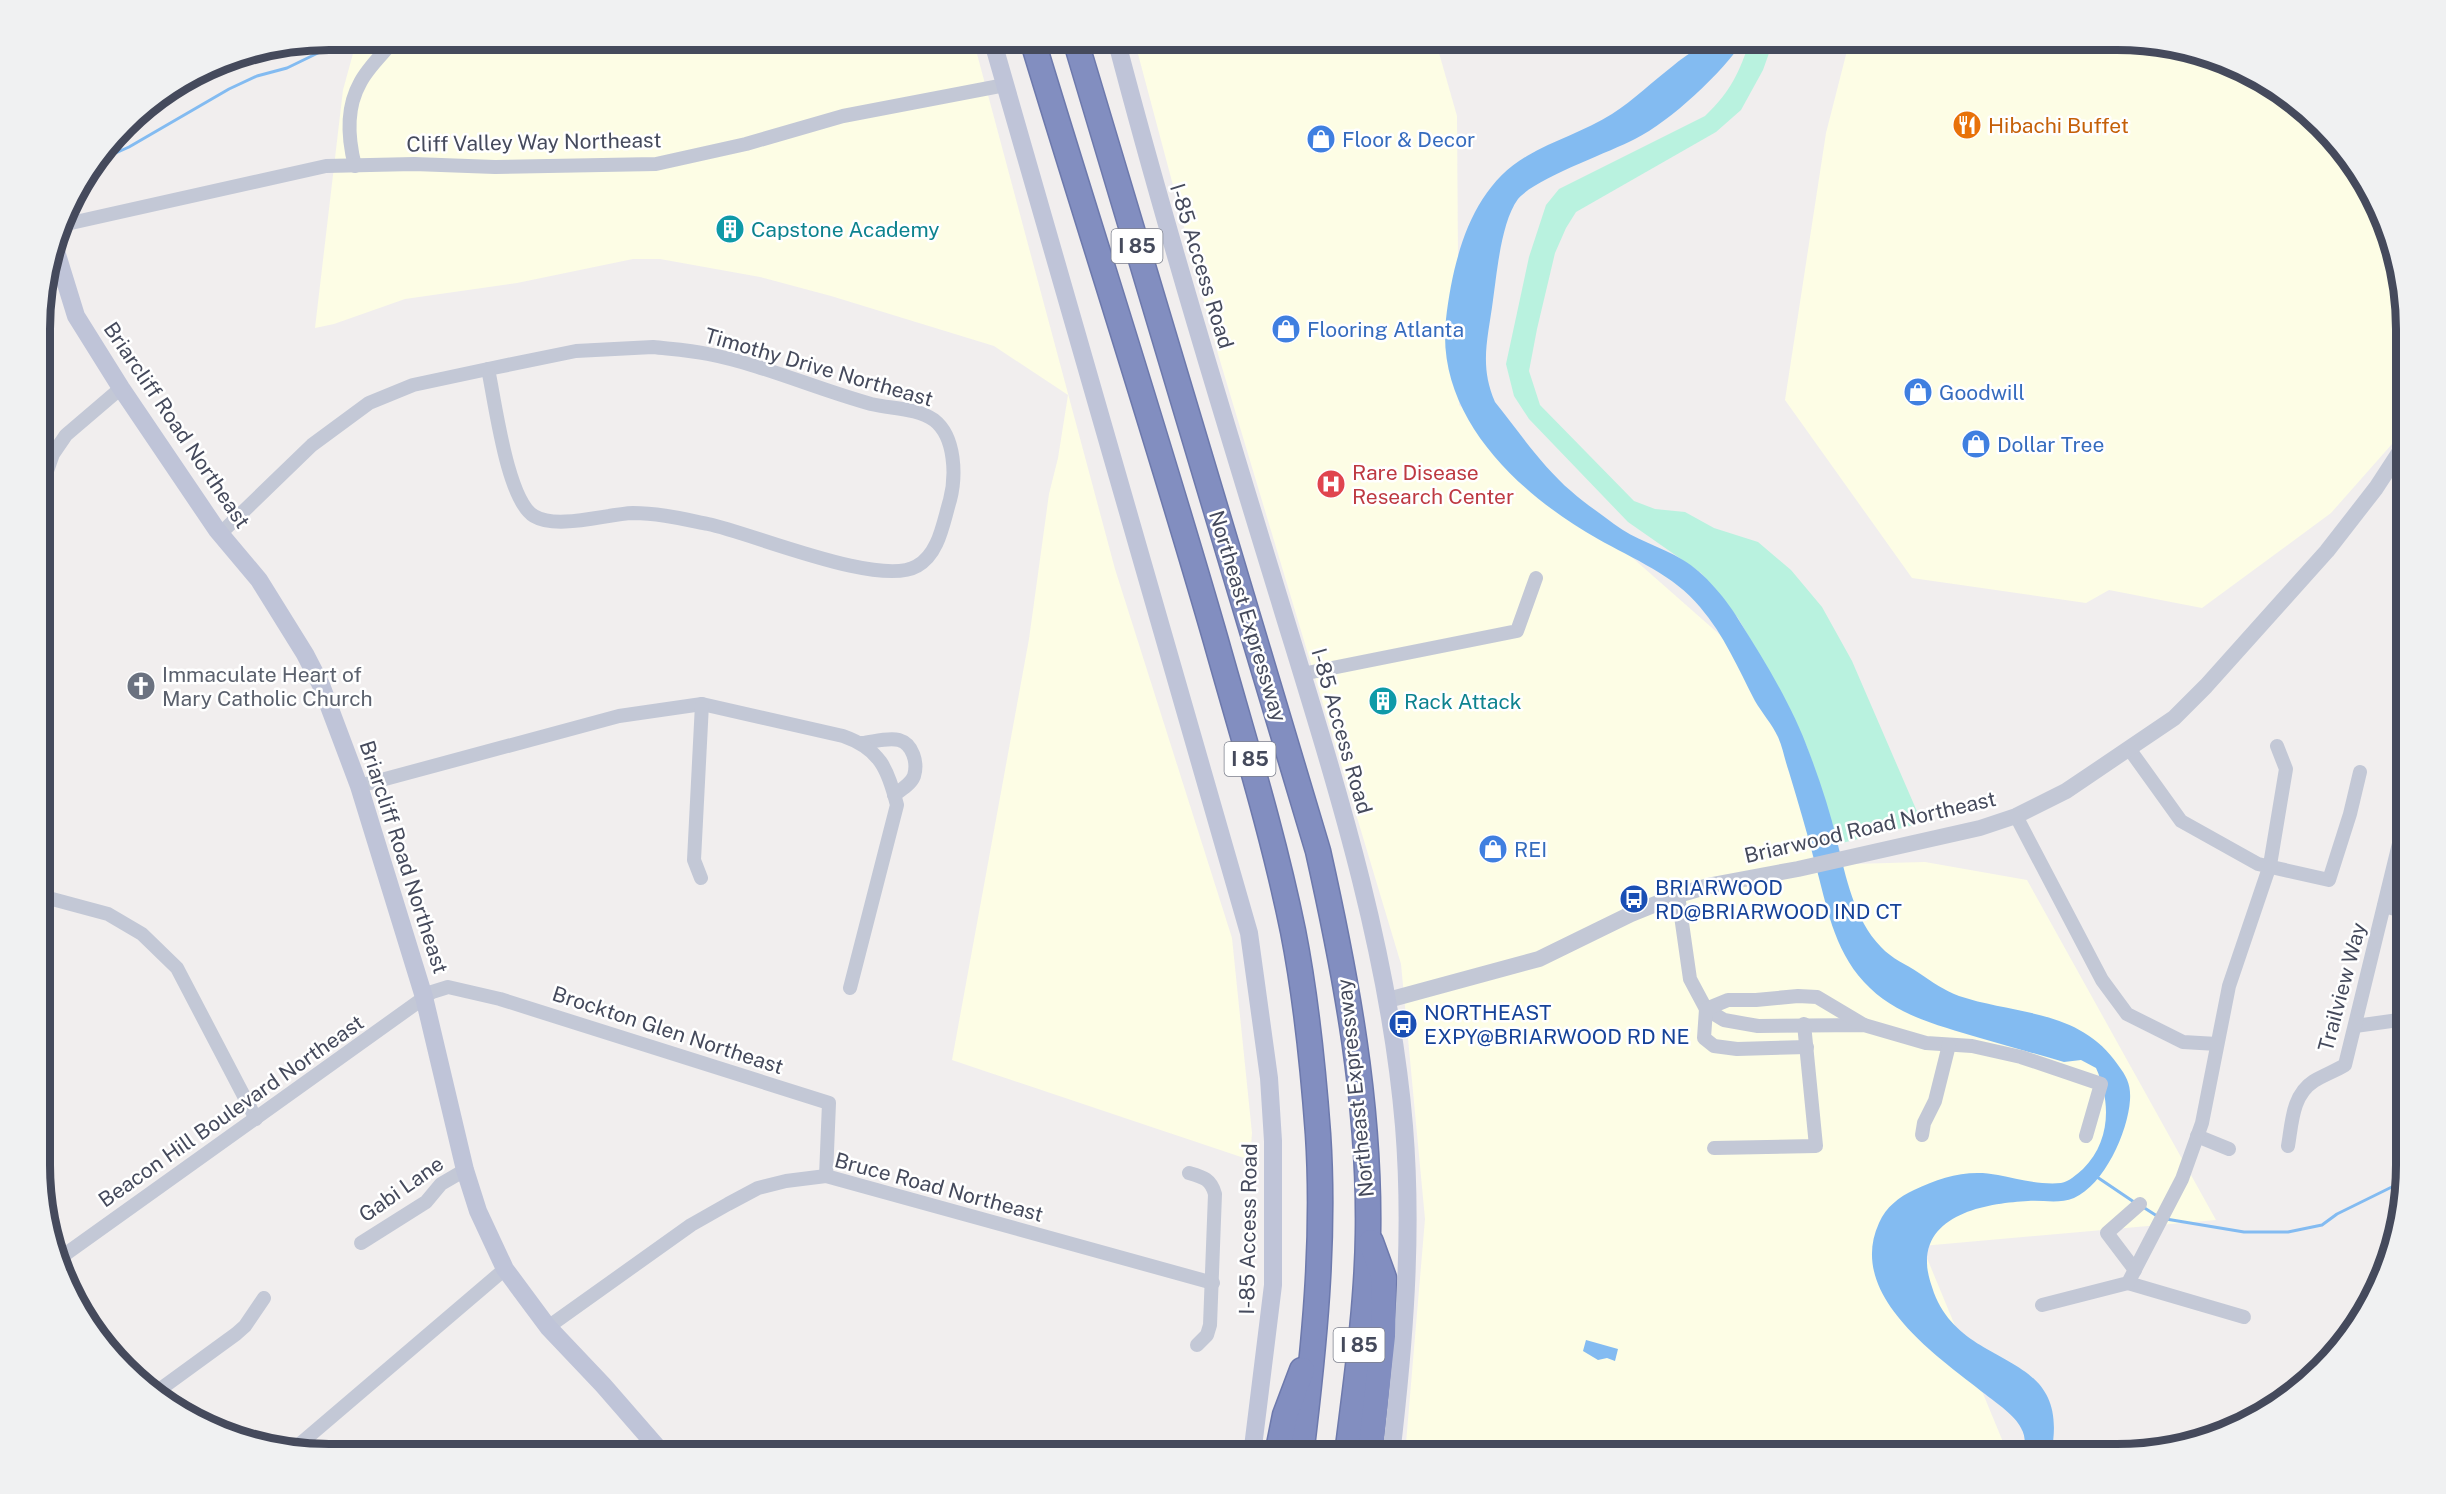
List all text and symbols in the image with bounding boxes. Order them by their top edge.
restaurant icon: Hibachi Buffet [1951,109,1983,141]
place label: Hibachi Buffet [1988,113,2129,138]
shop icon: Floor & Decor [1305,123,1337,155]
street label: Cliff Valley Way Northeast [406,127,662,157]
place label: Floor & Decor [1342,127,1475,152]
street label: I-85 Access Road [1165,181,1239,351]
building icon: Capstone Academy [714,213,746,245]
place label: Capstone Academy [751,217,939,242]
road number: I 85 [1112,229,1162,263]
shop icon: Flooring Atlanta [1270,313,1302,345]
street label: Briarcliff Road Northeast [99,317,255,533]
place label: Flooring Atlanta [1307,317,1464,342]
street label: Timothy Drive Northeast [702,322,936,412]
shop icon: Goodwill [1902,376,1934,408]
place label: Goodwill [1939,380,2025,405]
shop icon: Dollar Tree [1960,428,1992,460]
place label: Dollar Tree [1997,432,2104,457]
place label: Rare Disease Research Center [1352,460,1514,509]
hospital icon: Rare Disease Research Center [1315,468,1347,500]
street label: Northeast Expressway [1204,507,1292,725]
street label: I-85 Access Road [1306,645,1378,817]
place label: Immaculate Heart of Mary Catholic Church [162,662,373,711]
church icon: Immaculate Heart of Mary Catholic Church [125,670,157,702]
building icon: Rack Attack [1367,685,1399,717]
place label: Rack Attack [1404,689,1522,714]
street label: Briarcliff Road Northeast [354,737,454,977]
road number: I 85 [1224,742,1276,776]
street label: Briarwood Road Northeast [1742,786,1998,868]
shop icon: REI [1477,833,1509,865]
place label: REI [1514,837,1547,862]
place label: BRIARWOOD RD@BRIARWOOD IND CT [1655,875,1902,924]
bus stop icon: BRIARWOOD RD@BRIARWOOD IND CT [1618,883,1650,915]
street label: Trailview Way [2313,920,2371,1054]
street label: Northeast Expressway [1331,978,1379,1198]
street label: Brockton Glen Northeast [549,981,787,1079]
place label: NORTHEAST EXPY@BRIARWOOD RD NE [1424,1000,1690,1049]
bus stop icon: NORTHEAST EXPY@BRIARWOOD RD NE [1387,1008,1419,1040]
street label: Beacon Hill Boulevard Northeast [94,1010,368,1212]
street label: I-85 Access Road [1234,1143,1262,1315]
street label: Bruce Road Northeast [832,1147,1046,1227]
street label: Gabi Lane [354,1151,448,1227]
road number: I 85 [1334,1328,1384,1362]

